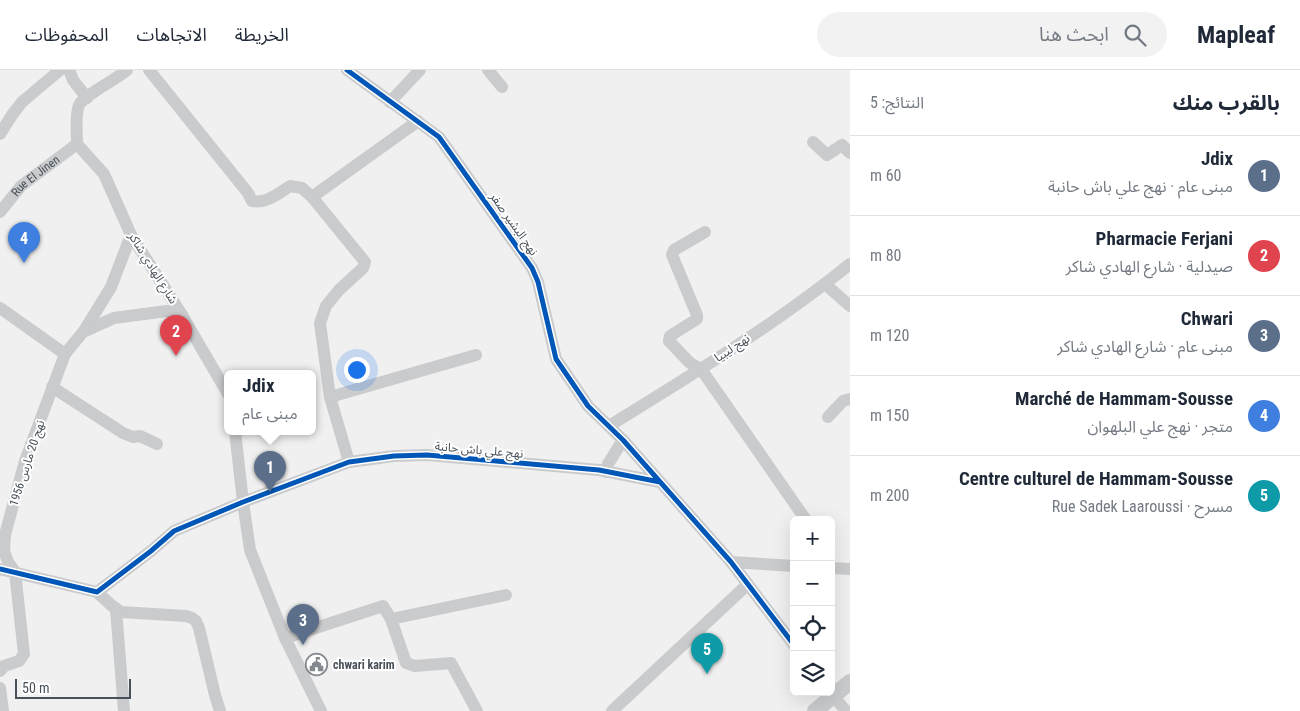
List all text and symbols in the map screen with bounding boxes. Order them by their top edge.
search box [817,12,1167,57]
icon: search [1121,21,1149,49]
text: Mapleaf [1197,21,1275,49]
text: ابحث هنا [1039,23,1109,46]
text: المحفوظات [25,24,109,45]
text: الاتجاهات [137,24,207,45]
text: الخريطة [235,24,289,45]
text: بالقرب منك [1173,91,1280,115]
text: النتائج: 5 [870,93,924,112]
text: Jdix [1201,147,1233,170]
street label: Rue El Jinen [8,152,63,199]
text: 60 m [870,166,902,185]
text: 1 [1260,166,1268,185]
text: مبنى عام · نهج علي باش حانبة [1048,177,1233,196]
street label: نهج البشير صفر [485,189,541,259]
pin: 4 [8,222,40,263]
text: Pharmacie Ferjani [1096,227,1233,250]
street label: شارع الهادي شاكر [122,229,181,308]
text: 80 m [870,246,902,265]
text: 2 [1260,246,1268,265]
text: صيدلية · شارع الهادي شاكر [1066,257,1233,276]
text: Chwari [1181,307,1233,330]
pin: 2 [160,315,192,356]
text: 120 m [870,326,909,345]
text: 3 [1260,326,1268,345]
street label: نهج ليبيا [712,331,753,367]
text: مبنى عام · شارع الهادي شاكر [1057,337,1233,356]
your location [344,357,370,383]
popup [224,370,316,435]
text: Jdix [242,374,274,397]
text: Marché de Hammam-Sousse [1015,387,1233,410]
text: مبنى عام [242,404,298,423]
text: 150 m [870,406,909,425]
text: 4 [1260,406,1268,425]
text: متجر · نهج علي البلهوان [1087,417,1233,436]
street label: نهج 20 مارس 1956 [7,418,49,508]
street label: نهج علي باش حانبة [434,439,524,464]
pin: 1 [254,451,286,492]
text: Centre culturel de Hammam-Sousse [959,467,1233,490]
text: 200 m [870,486,909,505]
text: 5 [1260,486,1268,505]
text: مسرح · Rue Sadek Laaroussi [1052,497,1233,516]
map controls [790,516,835,696]
button: + [790,516,835,561]
button: − [790,561,835,606]
pin: 3 [287,604,319,645]
button: locate [790,606,835,651]
pin: 5 [691,633,723,674]
button: layers [790,651,835,696]
public building icon: chwari karim [305,653,329,677]
place label: chwari karim [333,658,395,672]
scale bar [15,676,131,699]
text: 50 m [22,680,50,696]

